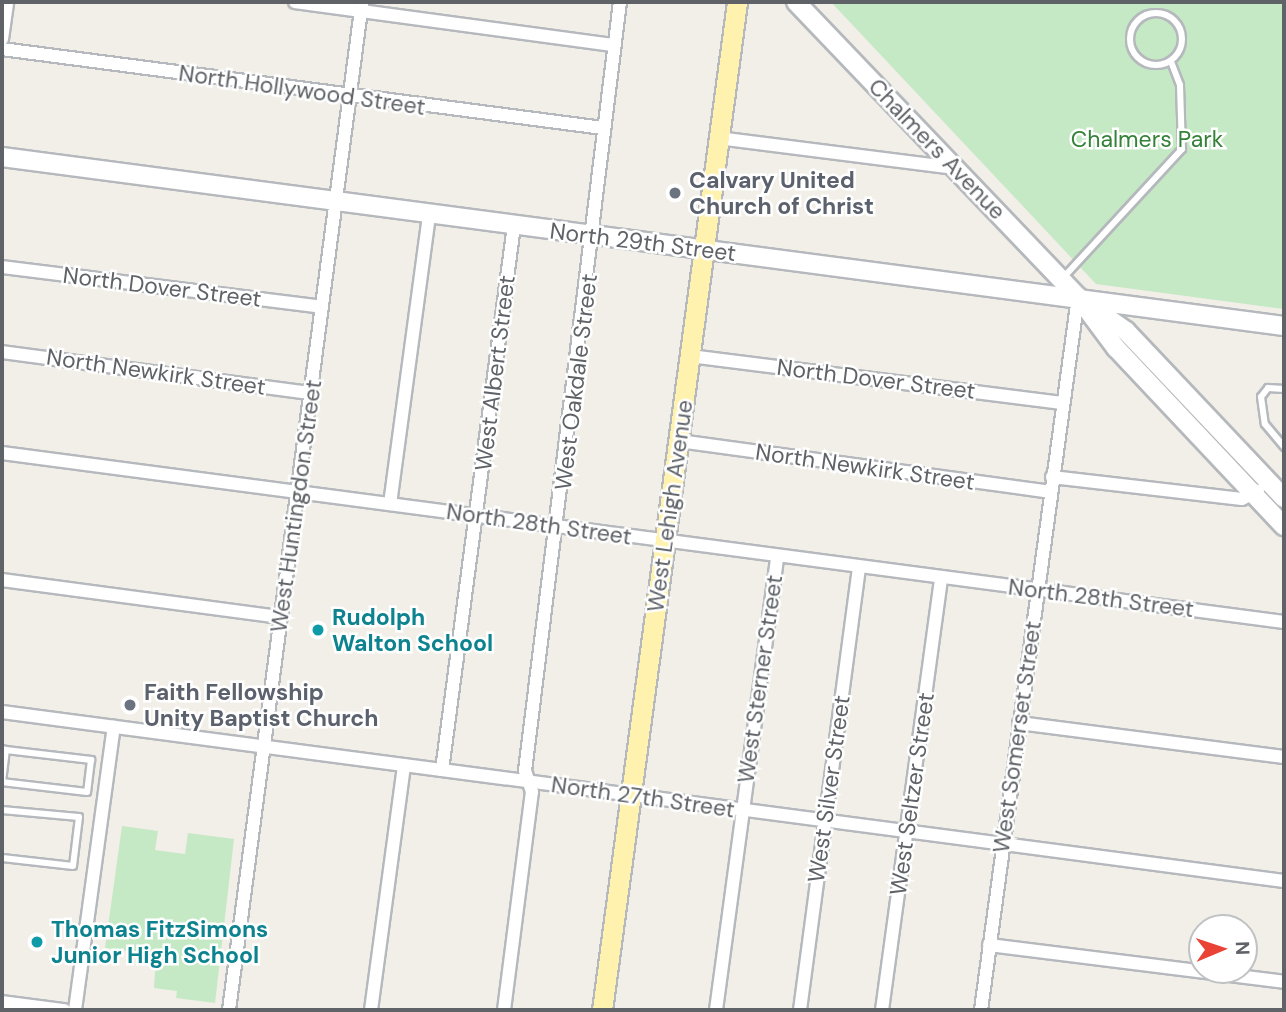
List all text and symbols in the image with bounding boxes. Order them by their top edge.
street label: North Hollywood Street [177,59,427,121]
street label: Chalmers Avenue [863,73,1011,225]
park label: Chalmers Park [1071,125,1223,153]
place label: Calvary United Church of Christ [689,166,874,220]
marker: Calvary United Church of Christ [667,185,683,201]
street label: North 29th Street [548,217,738,267]
street label: North Dover Street [61,261,263,313]
street label: West Oakdale Street [549,272,603,492]
street label: West Albert Street [469,274,521,472]
street label: North Newkirk Street [45,343,267,401]
street label: North Dover Street [775,353,977,405]
street label: West Huntingdon Street [265,378,327,634]
street label: West Lehigh Avenue [641,398,699,614]
street label: North Newkirk Street [754,438,976,496]
street label: North 28th Street [445,497,633,551]
street label: West Sterner Street [732,573,788,785]
street label: North 28th Street [1007,573,1195,623]
place label: Rudolph Walton School [332,603,493,657]
street label: West Somerset Street [987,619,1047,855]
marker: Rudolph Walton School [310,622,326,638]
place label: Faith Fellowship Unity Baptist Church [144,678,379,732]
street label: West Seltzer Street [884,691,940,897]
street label: West Silver Street [802,694,856,884]
marker: Faith Fellowship Unity Baptist Church [122,697,138,713]
street label: North 27th Street [549,770,737,824]
north arrow [1188,914,1258,984]
place label: Thomas FitzSimons Junior High School [51,915,268,969]
marker: Thomas FitzSimons Junior High School [29,934,45,950]
text: N [1230,941,1255,956]

